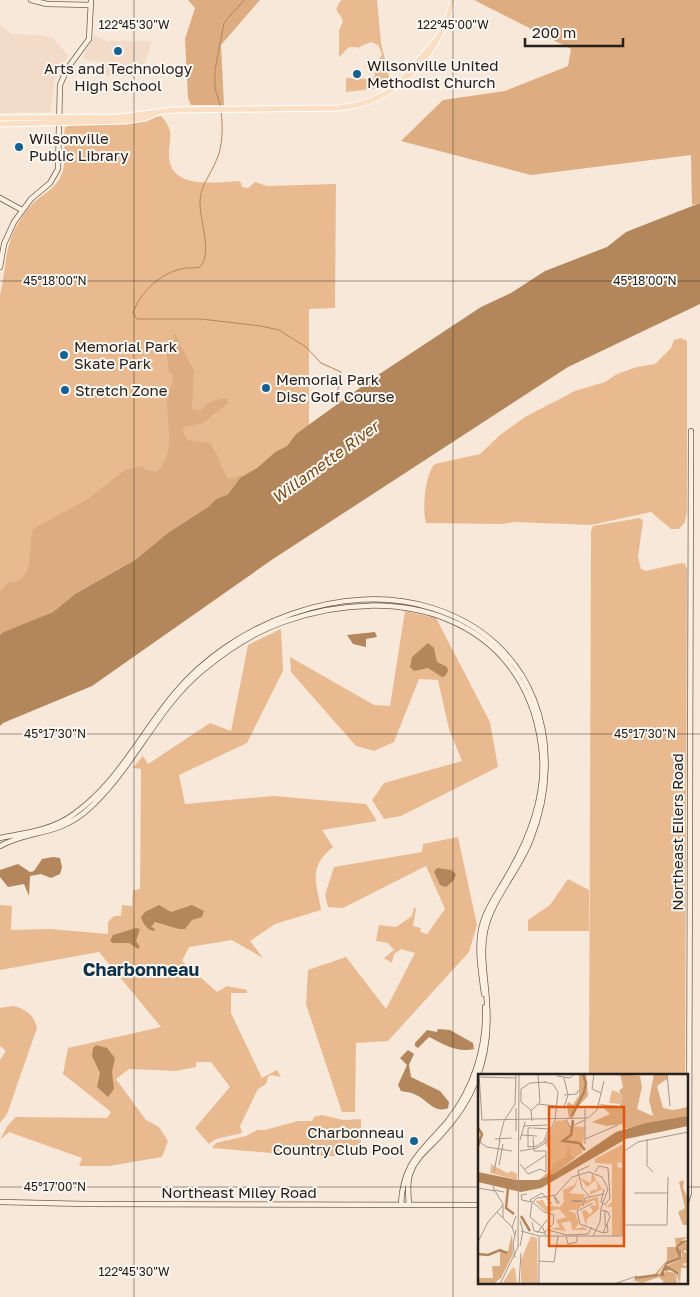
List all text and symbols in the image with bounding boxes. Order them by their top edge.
scale bar [525,15,622,47]
text: 122°45'30"W [98,17,170,32]
text: 122°45'00"W [417,17,489,32]
text: 200 m [532,23,576,41]
marker: Arts and Technology High School [112,45,124,57]
place label: Wilsonville United Methodist Church [367,56,499,91]
place label: Arts and Technology High School [44,59,193,94]
marker: Wilsonville United Methodist Church [351,68,363,80]
place label: Wilsonville Public Library [29,129,129,164]
marker: Wilsonville Public Library [13,141,25,153]
text: 45°18'00"N [23,273,87,288]
text: 45°18'00"N [613,273,677,288]
place label: Memorial Park Skate Park [74,337,178,372]
marker: Memorial Park Skate Park [58,349,70,361]
place label: Memorial Park Disc Golf Course [276,370,395,405]
place label: Stretch Zone [75,381,168,399]
marker: Memorial Park Disc Golf Course [260,382,272,394]
marker: Stretch Zone [59,384,71,396]
water label: Willamette River [267,415,385,508]
text: 45°17'30"N [24,726,86,741]
text: 45°17'30"N [614,726,676,741]
street label: Northeast Eilers Road [668,753,686,911]
district label: Charbonneau [83,958,199,980]
inset map [478,1074,688,1284]
place label: Charbonneau Country Club Pool [273,1123,404,1158]
marker: Charbonneau Country Club Pool [408,1135,420,1147]
text: 45°17'00"N [24,1179,86,1194]
street label: Northeast Miley Road [161,1183,317,1201]
text: 122°45'30"W [98,1264,170,1279]

